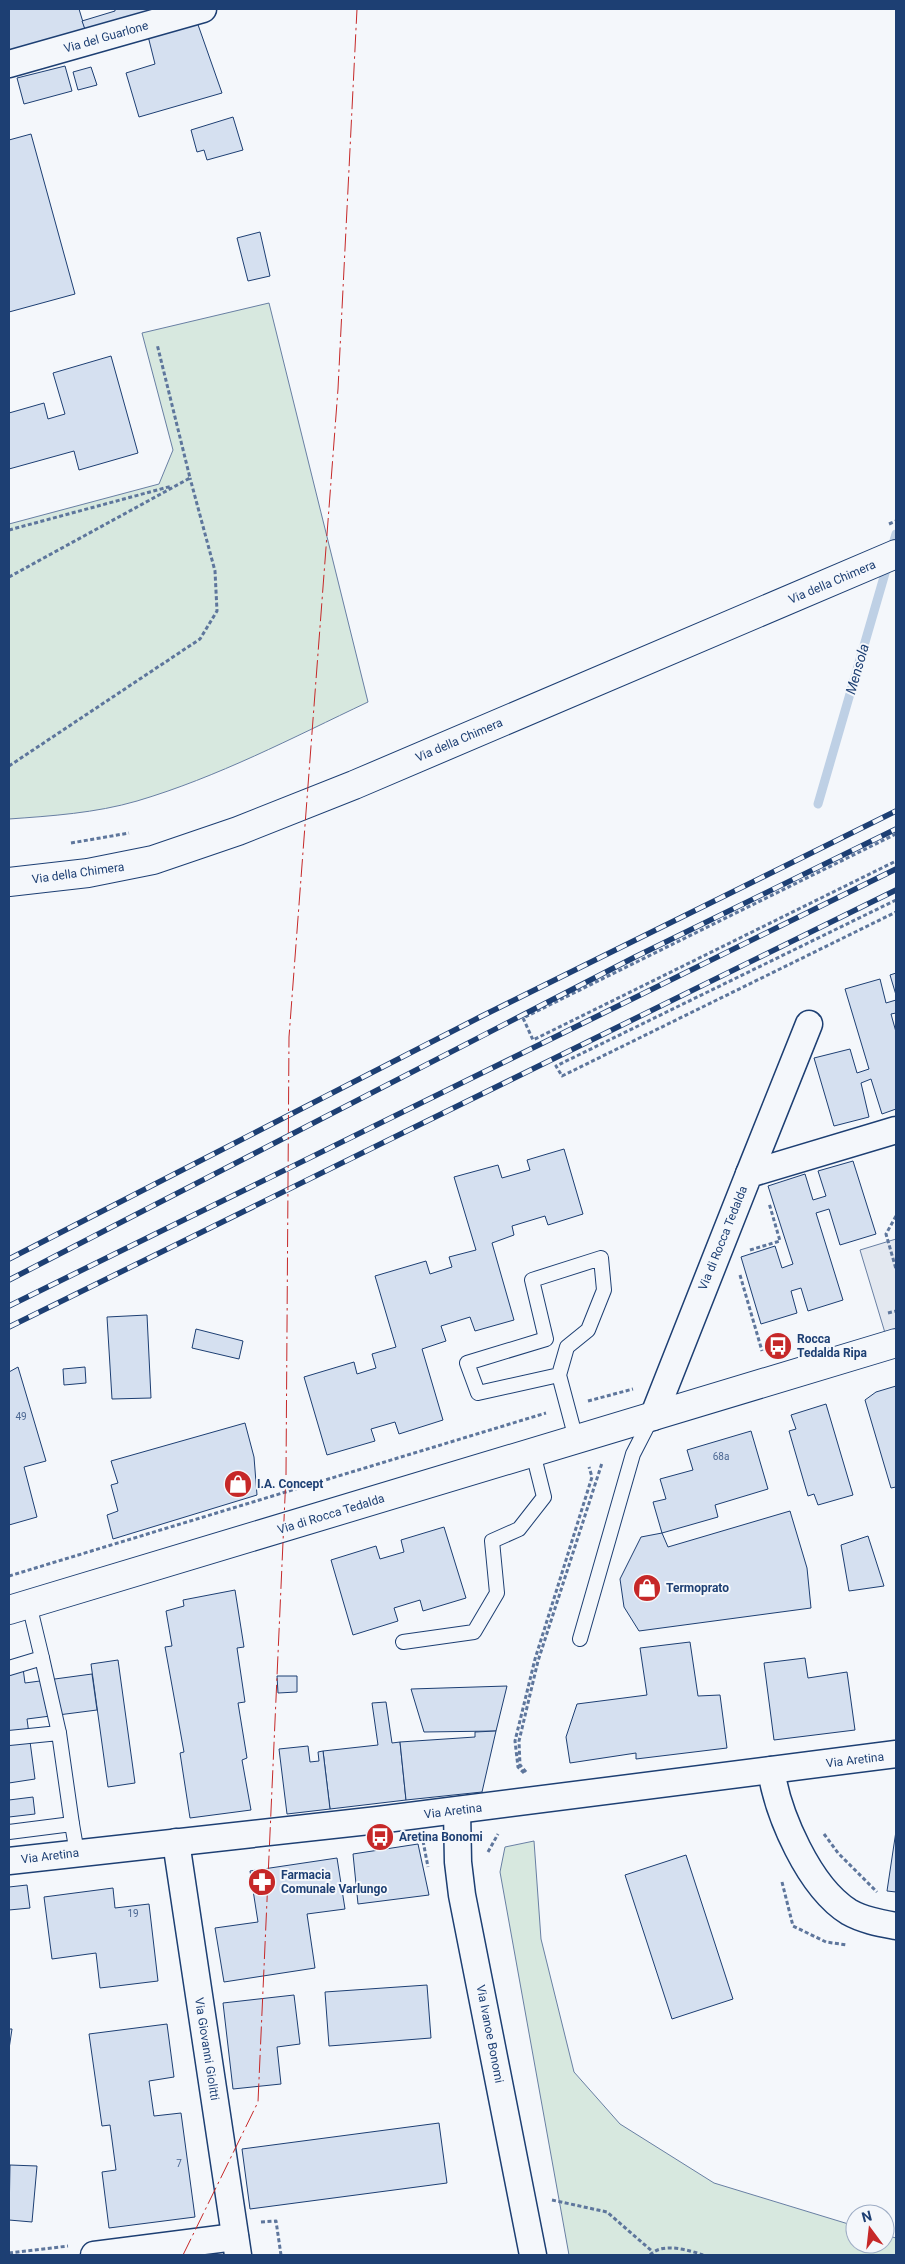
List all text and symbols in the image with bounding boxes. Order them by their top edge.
street label: Via del Guarlone [62,18,150,56]
street label: Via della Chimera [786,557,878,607]
water label: Mensola [842,642,872,696]
street label: Via della Chimera [413,715,505,765]
street label: Via della Chimera [31,860,125,886]
street label: Via di Rocca Tedalda [696,1184,750,1292]
bus stop icon: Rocca Tedalda Ripa [763,1331,793,1361]
place label: Rocca Tedalda Ripa [797,1332,868,1360]
house number: 49 [15,1411,27,1422]
house number: 68a [713,1451,729,1462]
shop icon: I.A. Concept [223,1469,253,1499]
place label: I.A. Concept [257,1477,323,1491]
street label: Via di Rocca Tedalda [276,1491,386,1537]
shop icon: Termoprato [632,1573,662,1603]
place label: Termoprato [666,1581,729,1595]
street label: Via Aretina [825,1750,885,1770]
street label: Via Aretina [423,1801,483,1821]
bus stop icon: Aretina Bonomi [365,1822,395,1852]
place label: Aretina Bonomi [399,1830,483,1844]
street label: Via Aretina [20,1846,80,1866]
pharmacy icon: Farmacia Comunale Varlungo [247,1867,277,1897]
place label: Farmacia Comunale Varlungo [281,1868,387,1896]
house number: 19 [127,1908,139,1919]
street label: Via Ivanoe Bonomi [474,1984,506,2084]
street label: Via Giovanni Giolitti [192,1997,222,2101]
house number: 7 [176,2158,182,2169]
north arrow [845,2204,895,2254]
text: N [860,2207,873,2225]

